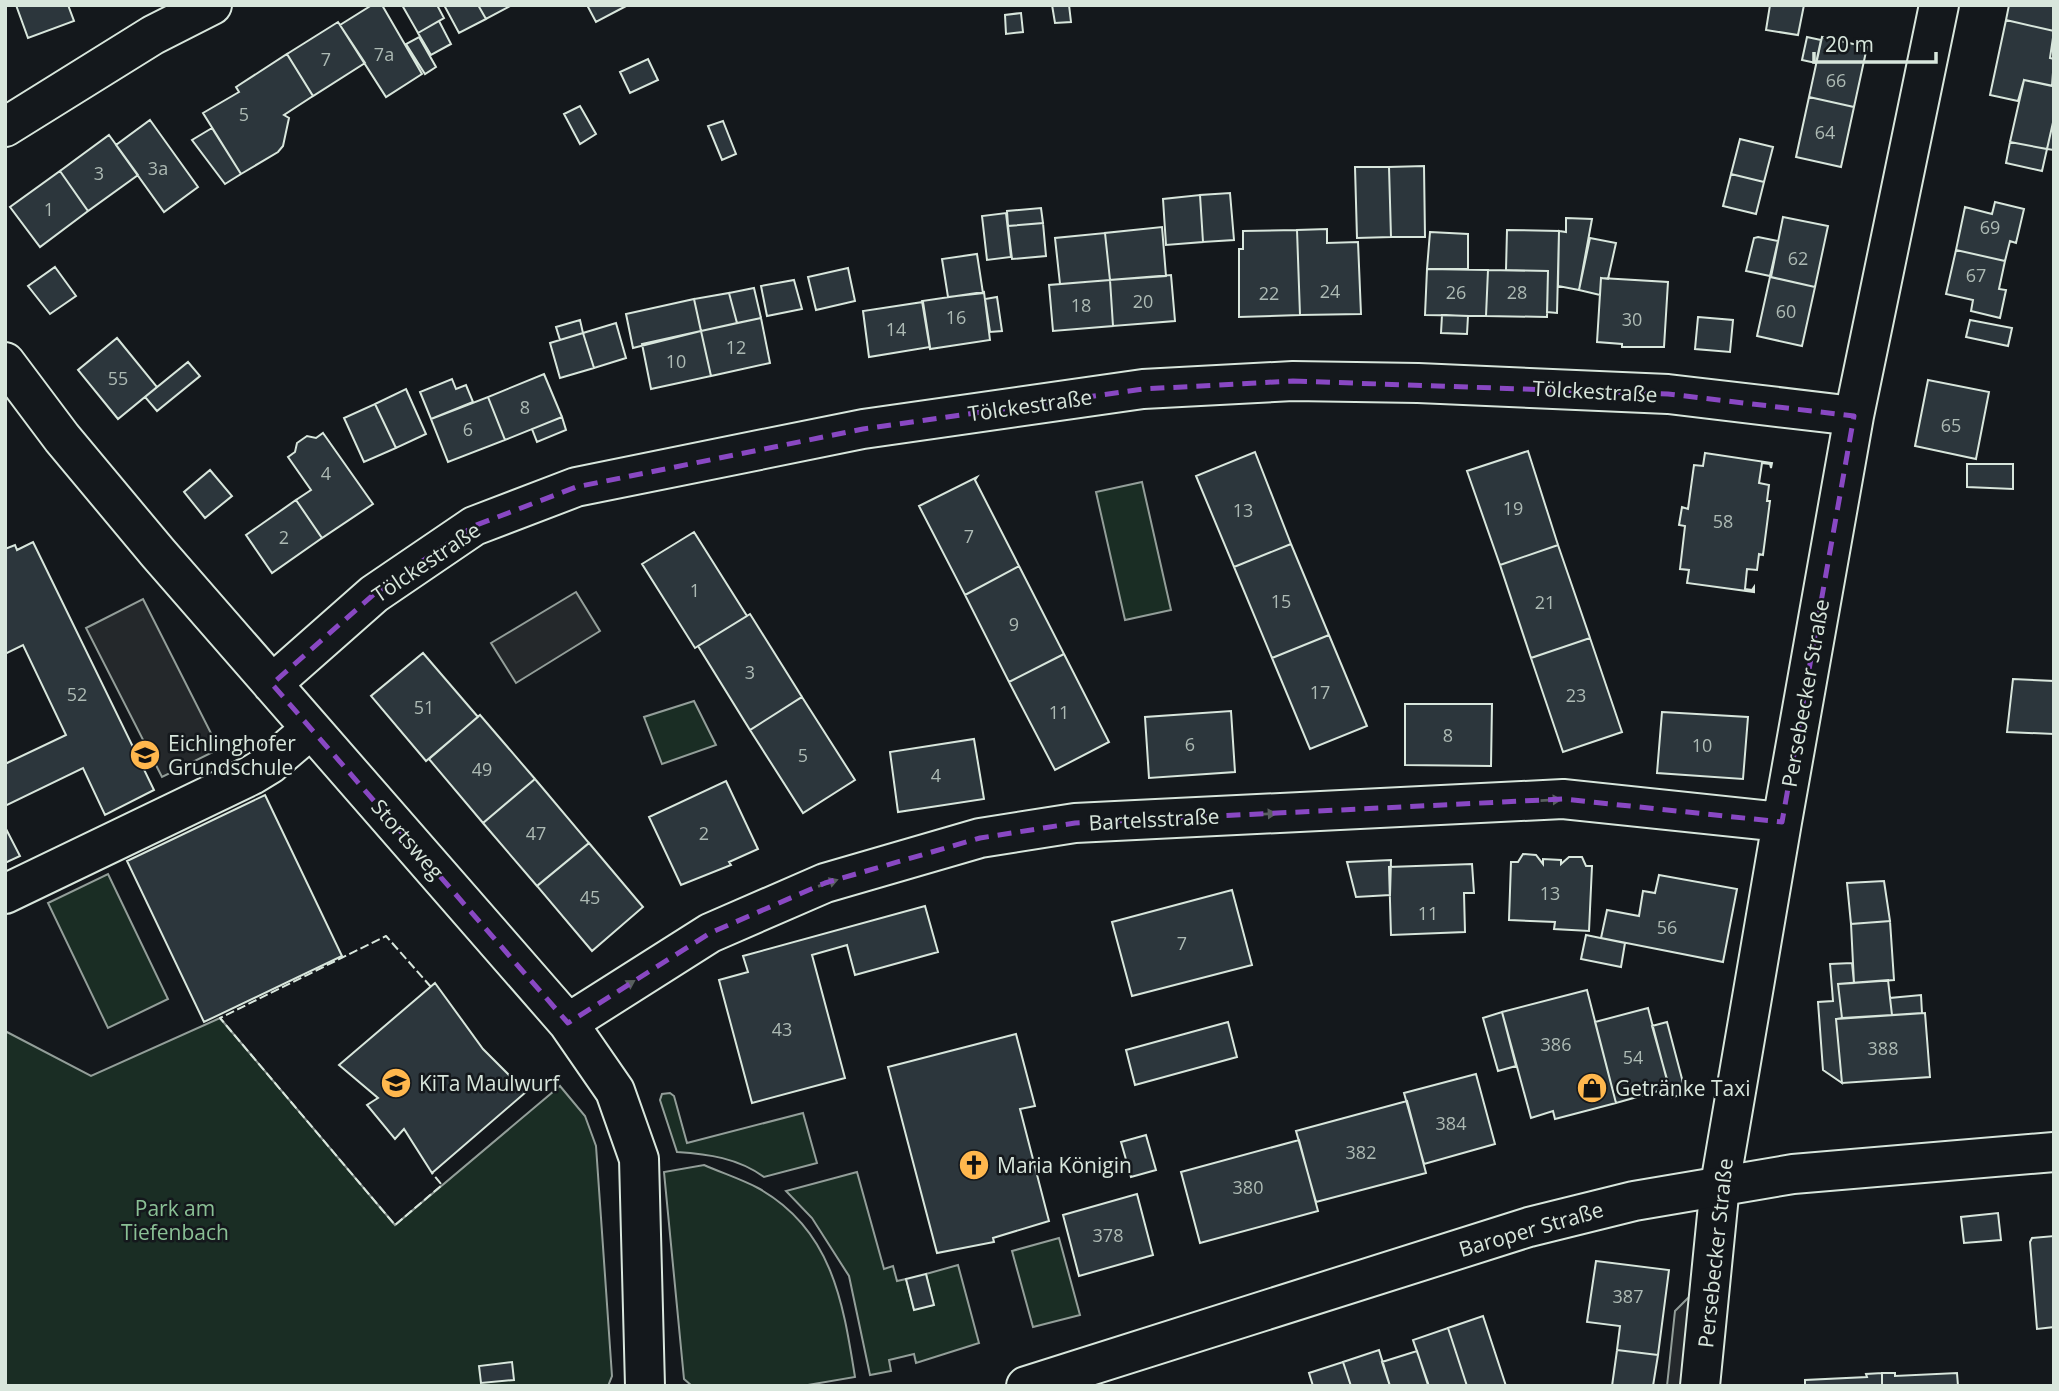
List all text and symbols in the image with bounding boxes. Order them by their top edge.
scale bar [1814,21,1937,65]
text: 20 m [1825,30,1874,58]
house number: 7a [374,42,394,66]
house number: 7 [321,47,331,71]
house number: 66 [1826,68,1846,92]
house number: 5 [239,102,249,126]
house number: 64 [1815,120,1835,144]
house number: 3a [148,156,168,180]
house number: 3 [94,161,104,185]
house number: 1 [44,197,54,221]
house number: 69 [1980,215,2000,239]
house number: 62 [1788,246,1808,270]
house number: 67 [1966,263,1986,287]
house number: 24 [1320,279,1340,303]
house number: 26 [1446,280,1466,304]
house number: 28 [1507,280,1527,304]
house number: 22 [1259,281,1279,305]
house number: 20 [1133,289,1153,313]
house number: 18 [1071,293,1091,317]
house number: 60 [1776,299,1796,323]
house number: 16 [946,305,966,329]
house number: 30 [1622,307,1642,331]
house number: 14 [886,317,906,341]
house number: 12 [726,335,746,359]
house number: 10 [666,349,686,373]
house number: 55 [108,366,128,390]
street label: Tölckestraße [1532,374,1658,408]
street label: Tölckestraße [966,382,1094,428]
house number: 8 [520,395,530,419]
house number: 65 [1941,413,1961,437]
house number: 6 [463,417,473,441]
house number: 4 [321,461,331,485]
house number: 19 [1503,496,1523,520]
house number: 13 [1233,498,1253,522]
house number: 58 [1713,509,1733,533]
street label: Tölckestraße [366,515,486,609]
house number: 7 [964,524,974,548]
house number: 2 [279,525,289,549]
house number: 1 [690,578,700,602]
house number: 15 [1271,589,1291,613]
house number: 21 [1535,590,1555,614]
street label: Persebecker Straße [1775,597,1835,789]
house number: 9 [1009,612,1019,636]
house number: 3 [745,660,755,684]
house number: 17 [1310,680,1330,704]
house number: 52 [67,682,87,706]
house number: 23 [1566,683,1586,707]
house number: 51 [414,695,434,719]
house number: 11 [1049,700,1069,724]
house number: 8 [1443,723,1453,747]
place label: Eichlinghofer Grundschule [168,729,296,781]
house number: 6 [1185,732,1195,756]
house number: 10 [1692,733,1712,757]
school or university icon: Eichlinghofer Grundschule [128,738,162,772]
house number: 5 [798,743,808,767]
house number: 49 [472,757,492,781]
house number: 4 [931,763,941,787]
street label: Stortsweg [366,793,450,885]
one-way arrow [1540,794,1562,805]
street label: Bartelsstraße [1088,802,1220,836]
one-way arrow [1255,808,1277,819]
house number: 47 [526,821,546,845]
house number: 2 [699,821,709,845]
one-way arrow [817,877,838,888]
house number: 13 [1540,881,1560,905]
house number: 45 [580,885,600,909]
house number: 11 [1418,901,1438,925]
house number: 56 [1657,915,1677,939]
house number: 7 [1177,931,1187,955]
one-way arrow [616,980,636,993]
house number: 43 [772,1017,792,1041]
house number: 386 [1541,1032,1571,1056]
house number: 388 [1868,1036,1898,1060]
house number: 54 [1623,1045,1643,1069]
school or university icon: KiTa Maulwurf [379,1066,413,1100]
place label: KiTa Maulwurf [419,1069,561,1097]
shop icon: Getränke Taxi [1575,1071,1609,1105]
place label: Getränke Taxi [1615,1074,1751,1102]
house number: 384 [1436,1111,1466,1135]
house number: 382 [1346,1140,1376,1164]
church icon: Maria Königin [957,1148,991,1182]
place label: Maria Königin [997,1151,1132,1179]
street label: Persebecker Straße [1691,1157,1739,1349]
house number: 380 [1233,1175,1263,1199]
park label: Park am Tiefenbach [121,1194,229,1246]
street label: Baroper Straße [1455,1195,1607,1263]
house number: 378 [1093,1223,1123,1247]
house number: 387 [1613,1284,1643,1308]

